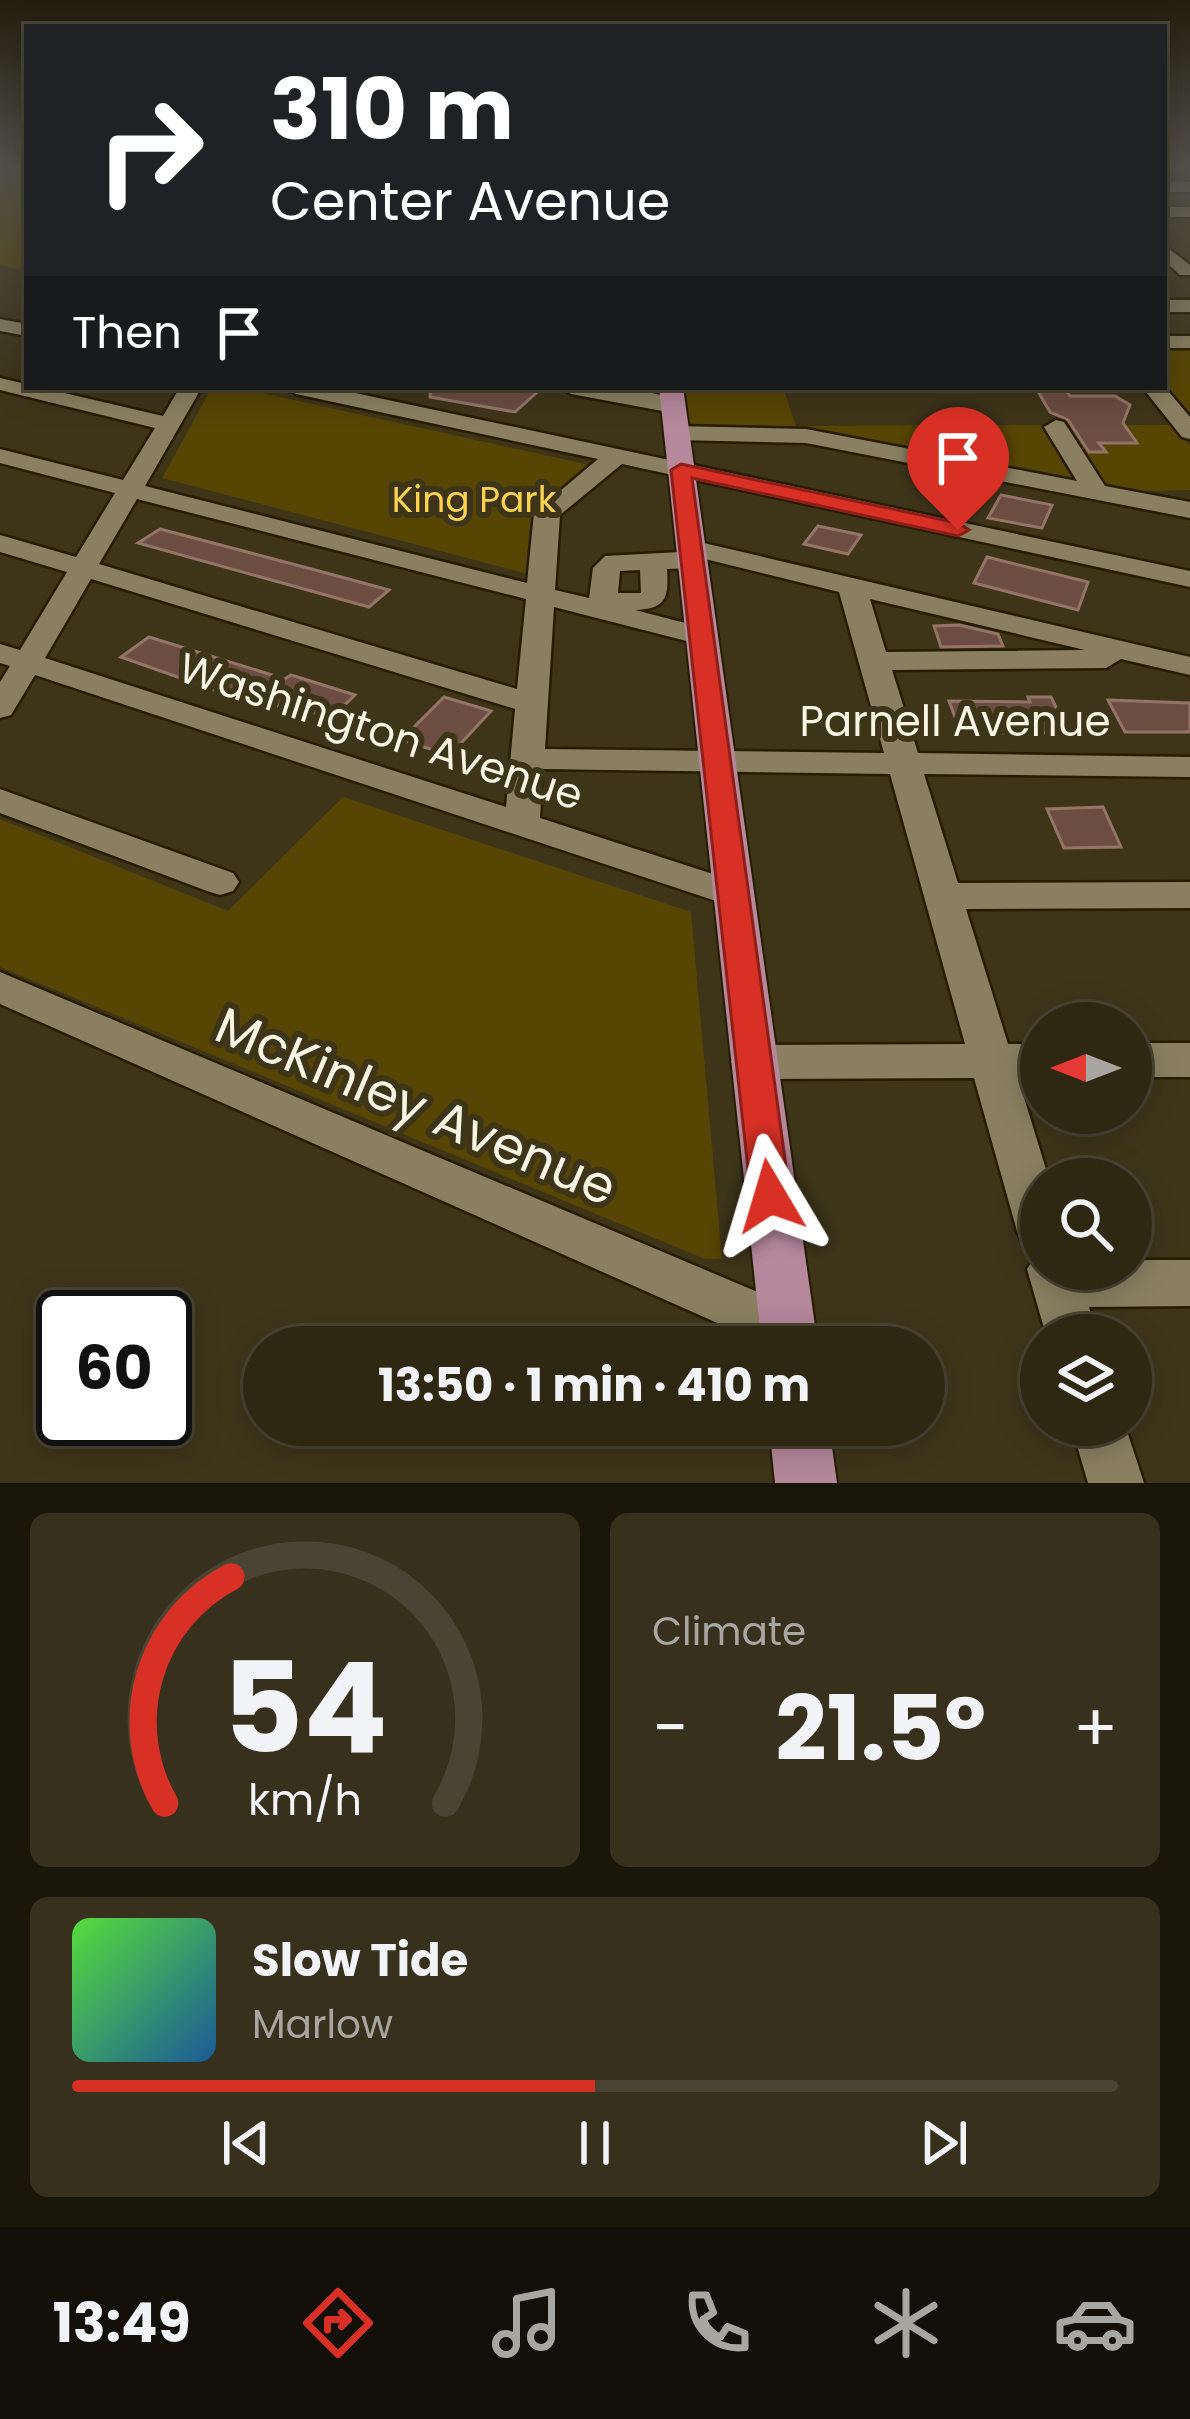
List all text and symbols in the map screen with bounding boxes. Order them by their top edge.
text: 310 m [270,51,514,168]
icon: right [72,72,228,228]
text: Center Avenue [270,163,670,239]
icon: arrive [206,300,272,366]
text: Then [72,301,182,364]
pin [907,407,1009,530]
icon: arrive [925,425,991,491]
park label: King Park [392,474,557,525]
street label: Washington Avenue [171,638,591,825]
street label: Parnell Avenue [800,692,1110,751]
street label: McKinley Avenue [205,989,627,1223]
north arrow [1020,1002,1152,1134]
map controls [1020,1002,1152,1446]
position arrow [707,1133,833,1259]
button: search [1020,1158,1152,1290]
speed limit sign: 60 [36,1290,192,1446]
button: layers [1020,1314,1152,1446]
text: 13:50 · 1 min · 410 m [378,1354,810,1417]
text: Climate [652,1604,806,1659]
text: 54 [222,1621,388,1796]
text: 21.5° [775,1665,986,1792]
text: − [652,1682,688,1774]
text: + [1073,1682,1118,1774]
text: km/h [248,1770,362,1830]
text: Slow Tide [252,1929,468,1992]
text: Marlow [252,1997,393,2052]
icon: previous [213,2110,279,2176]
icon: pause [562,2110,628,2176]
icon: next [911,2110,977,2176]
icon: directions [296,2281,380,2365]
icon: music [485,2281,569,2365]
icon: phone [675,2281,759,2365]
icon: climate [864,2281,948,2365]
icon: car [1053,2281,1137,2365]
text: 13:49 [53,2285,191,2361]

